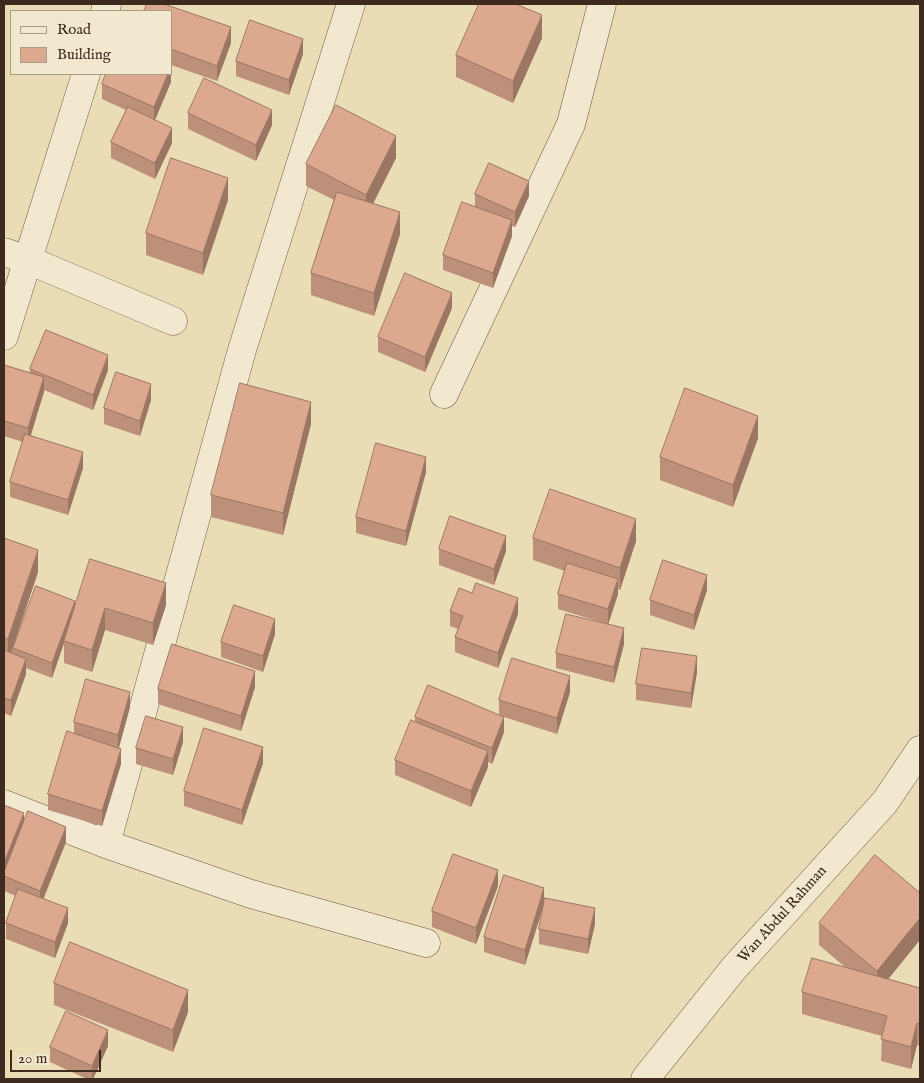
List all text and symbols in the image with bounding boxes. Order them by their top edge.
legend [10,10,172,75]
text: Road [57,20,91,39]
text: Building [57,45,111,64]
street label: Wan Abdul Rahman [735,863,831,967]
scale bar [12,1040,104,1072]
text: 20 m [18,1049,47,1068]

